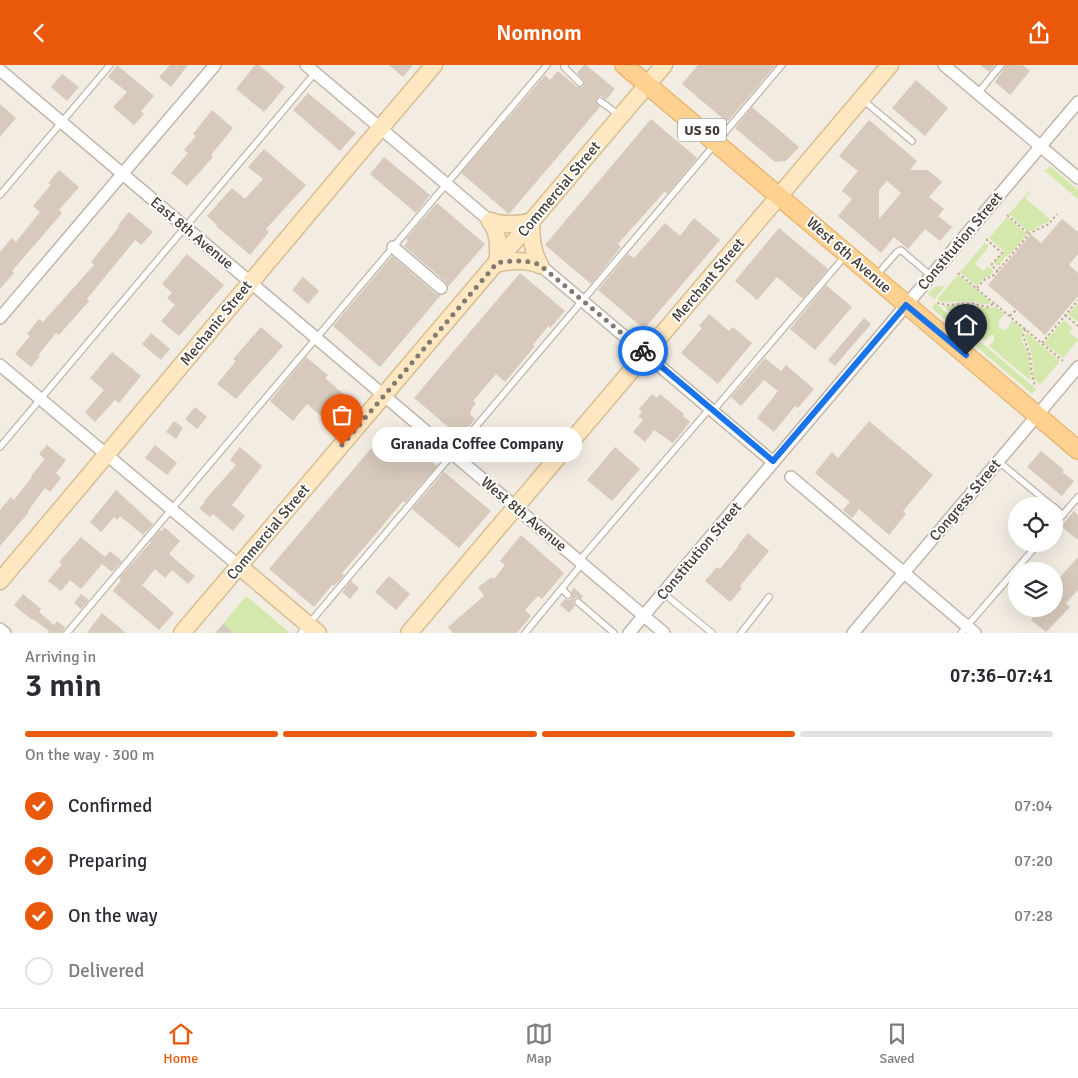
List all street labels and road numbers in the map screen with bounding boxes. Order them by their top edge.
road number: US 50 [678,119,726,141]
street label: Commercial Street [514,138,604,240]
street label: Constitution Street [914,188,1006,294]
street label: East 8th Avenue [147,193,237,273]
street label: West 6th Avenue [803,213,895,297]
street label: Merchant Street [668,235,748,325]
street label: Mechanic Street [176,277,256,369]
street label: Congress Street [926,455,1004,545]
street label: West 8th Avenue [477,473,571,555]
street label: Commercial Street [223,481,313,583]
street label: Constitution Street [653,498,745,604]

